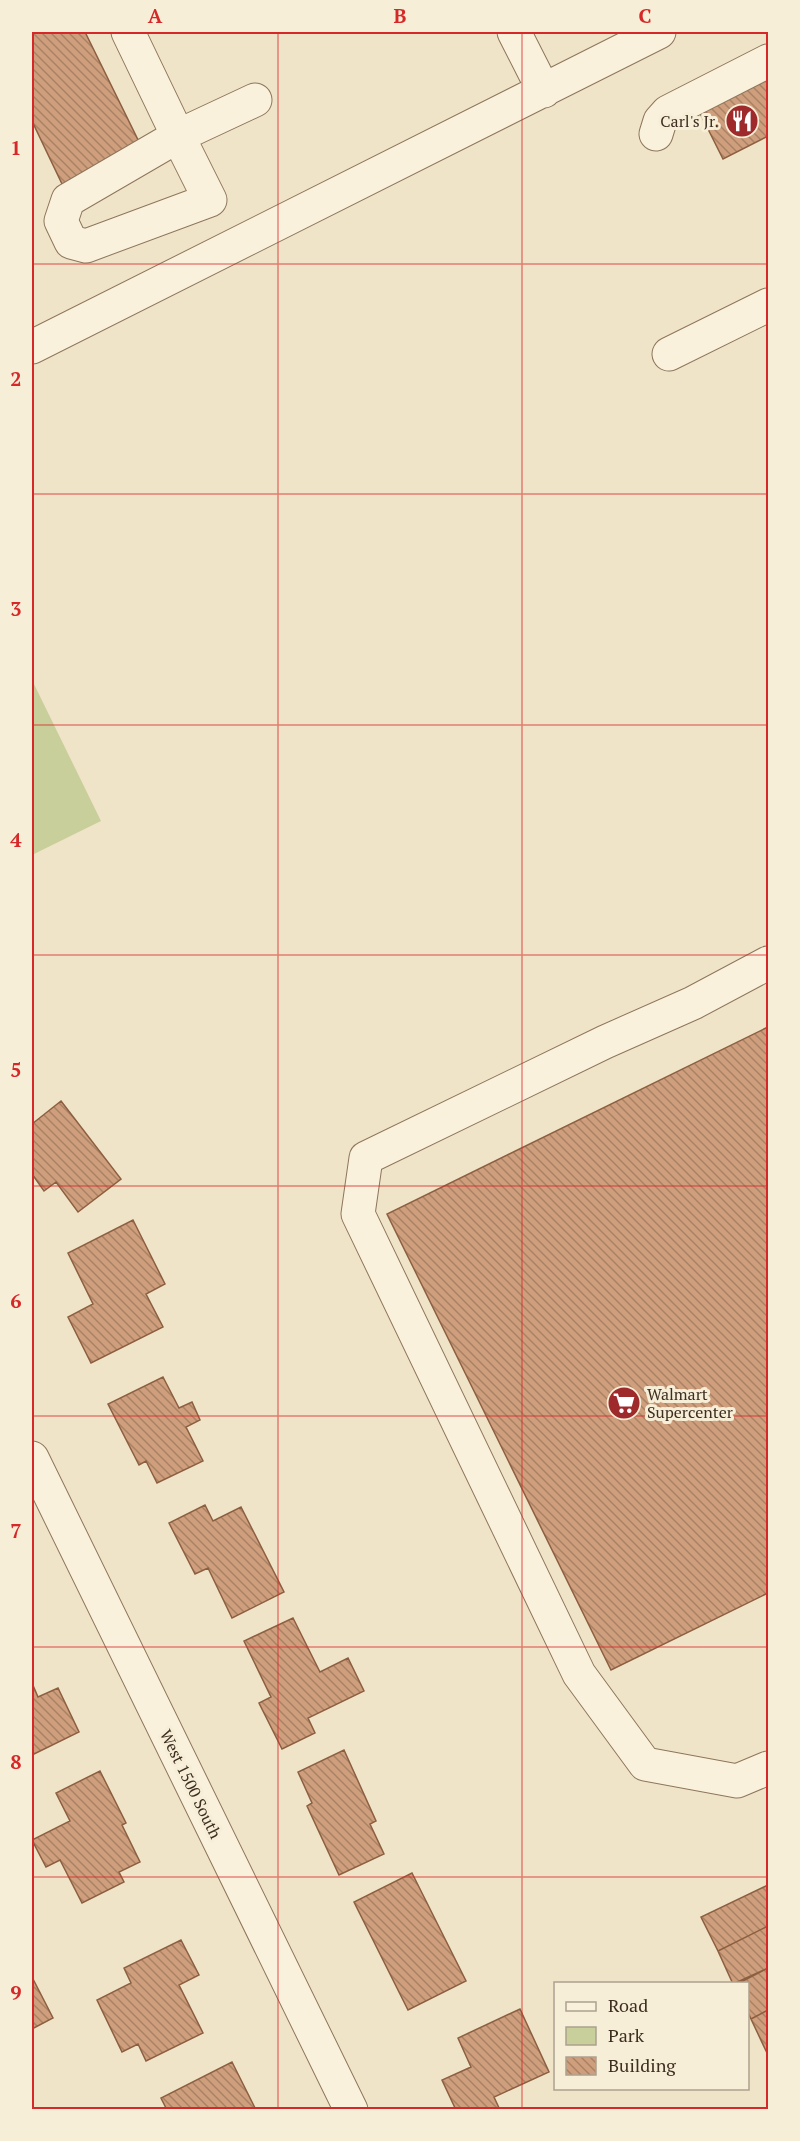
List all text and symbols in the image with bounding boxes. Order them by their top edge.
text: A [148,2,163,29]
text: B [394,2,407,29]
text: C [638,2,652,29]
restaurant icon: Carl's Jr. [724,103,760,139]
place label: Carl's Jr. [660,110,719,132]
text: 1 [10,134,22,161]
text: 2 [10,365,22,392]
text: 3 [10,595,22,622]
text: 4 [10,826,22,853]
text: 5 [10,1056,22,1083]
text: 6 [10,1287,22,1314]
place label: Walmart Supercenter [647,1383,734,1423]
supermarket icon: Walmart Supercenter [606,1385,642,1421]
text: 7 [10,1517,22,1544]
street label: West 1500 South [155,1726,227,1843]
text: 8 [10,1748,22,1775]
text: 9 [10,1979,22,2006]
legend [554,1982,749,2090]
text: Road [608,1993,648,2017]
text: Park [608,2023,645,2047]
text: Building [608,2053,676,2077]

